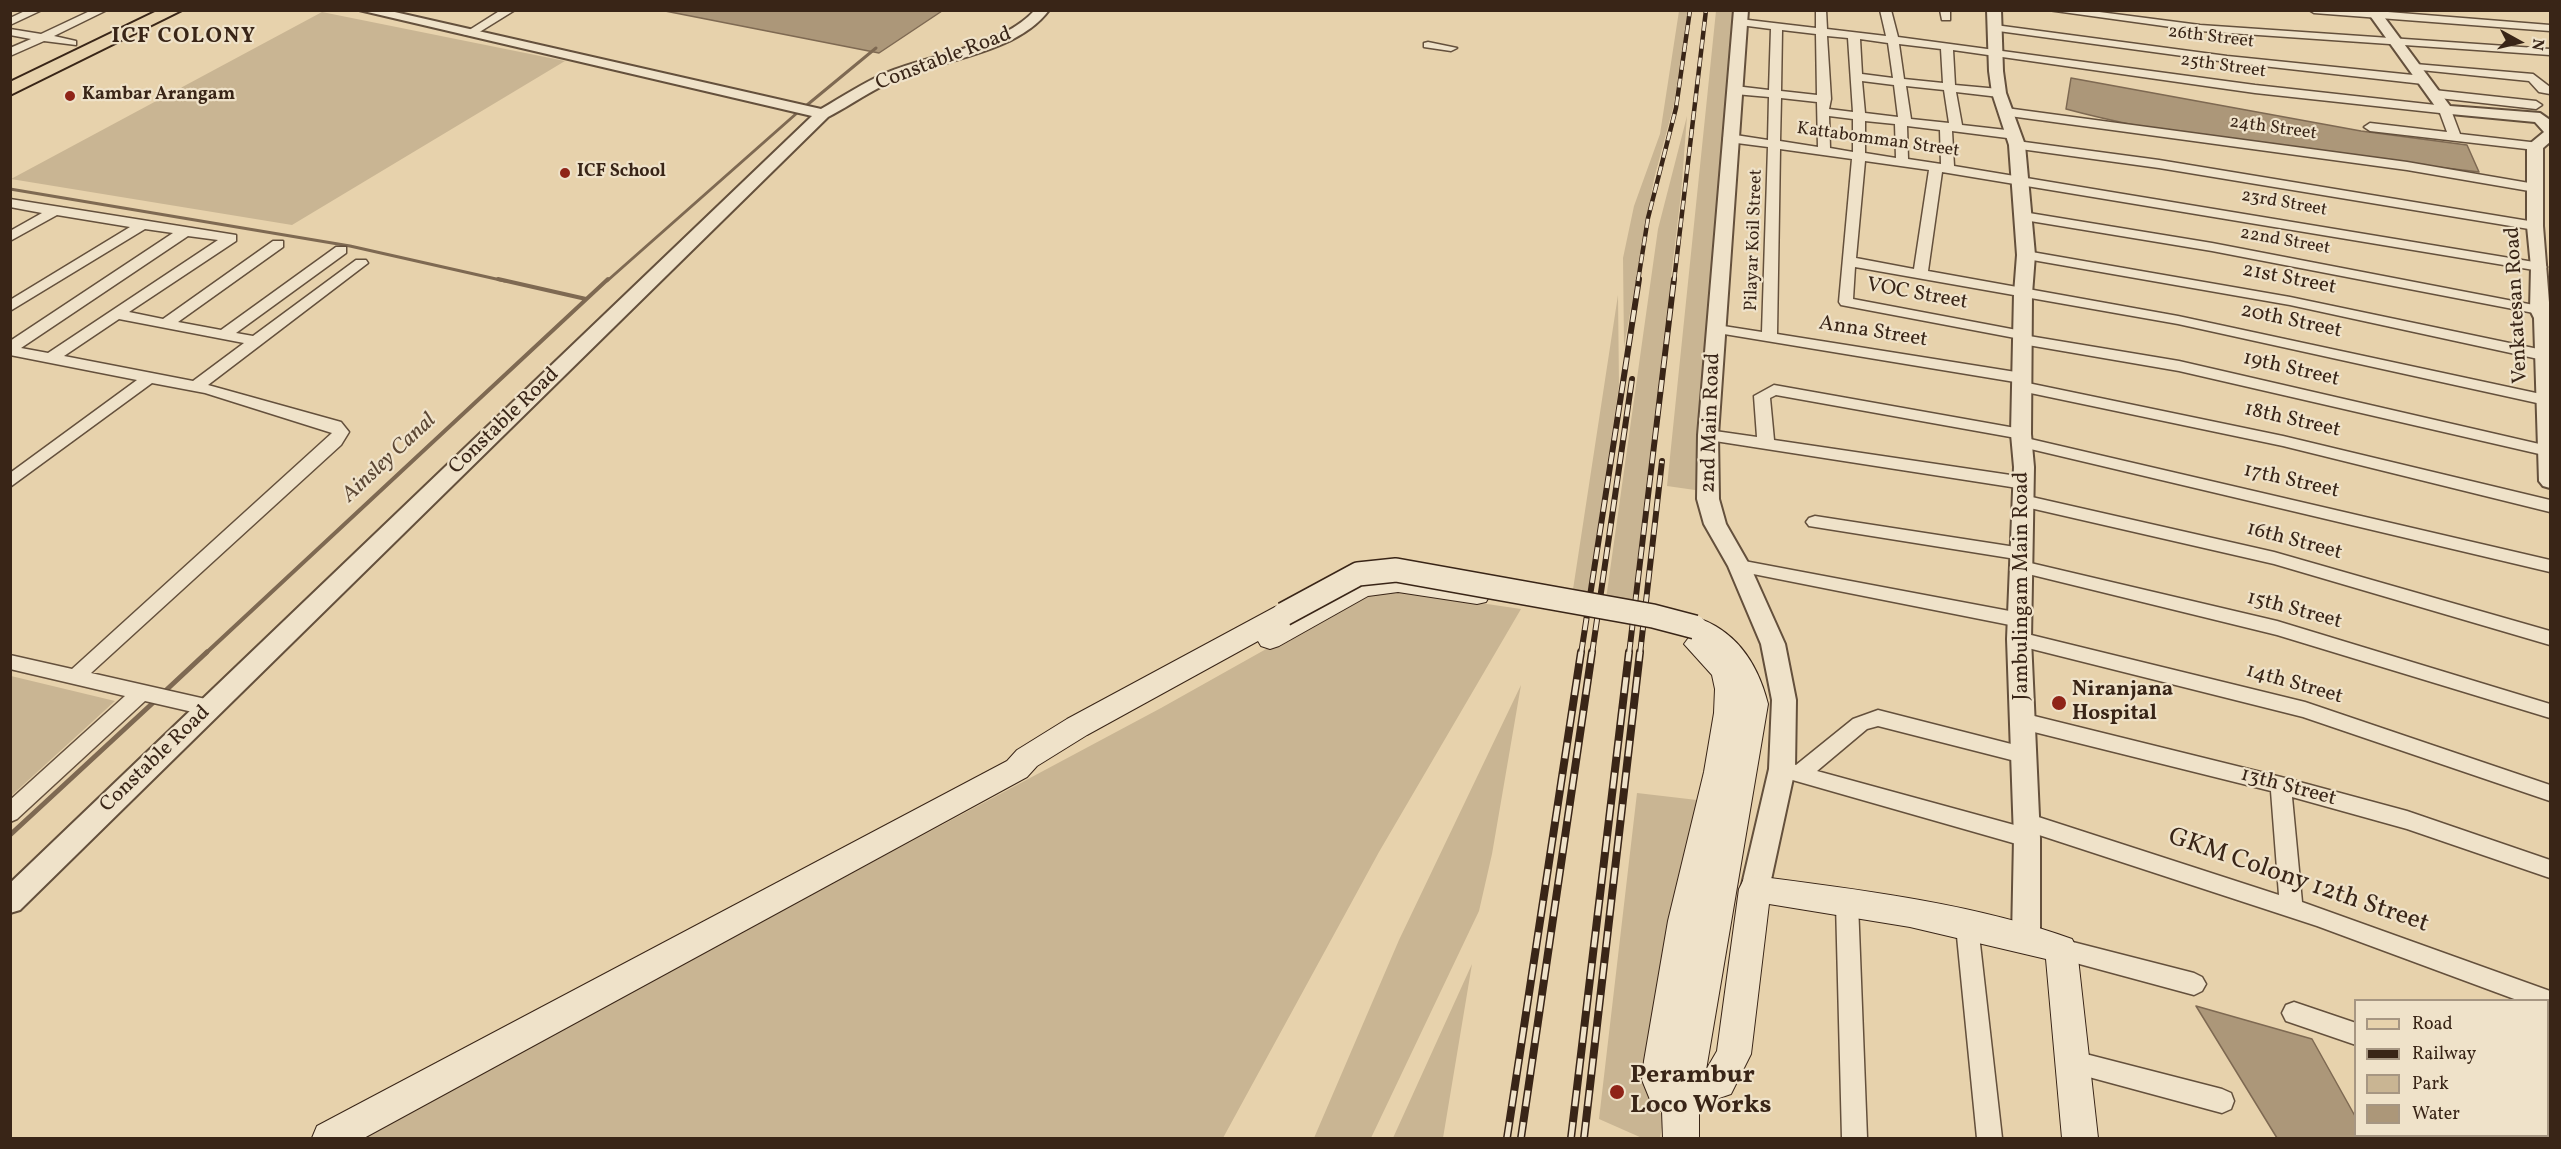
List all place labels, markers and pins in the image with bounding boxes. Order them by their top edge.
place label: Kambar Arangam [82,85,235,107]
marker: Kambar Arangam [63,89,77,103]
place label: ICF School [577,162,666,184]
marker: ICF School [558,166,572,180]
place label: Niranjana Hospital [2072,678,2173,728]
marker: Niranjana Hospital [2050,694,2068,712]
place label: Perambur Loco Works [1630,1061,1771,1122]
marker: Perambur Loco Works [1608,1083,1626,1101]

